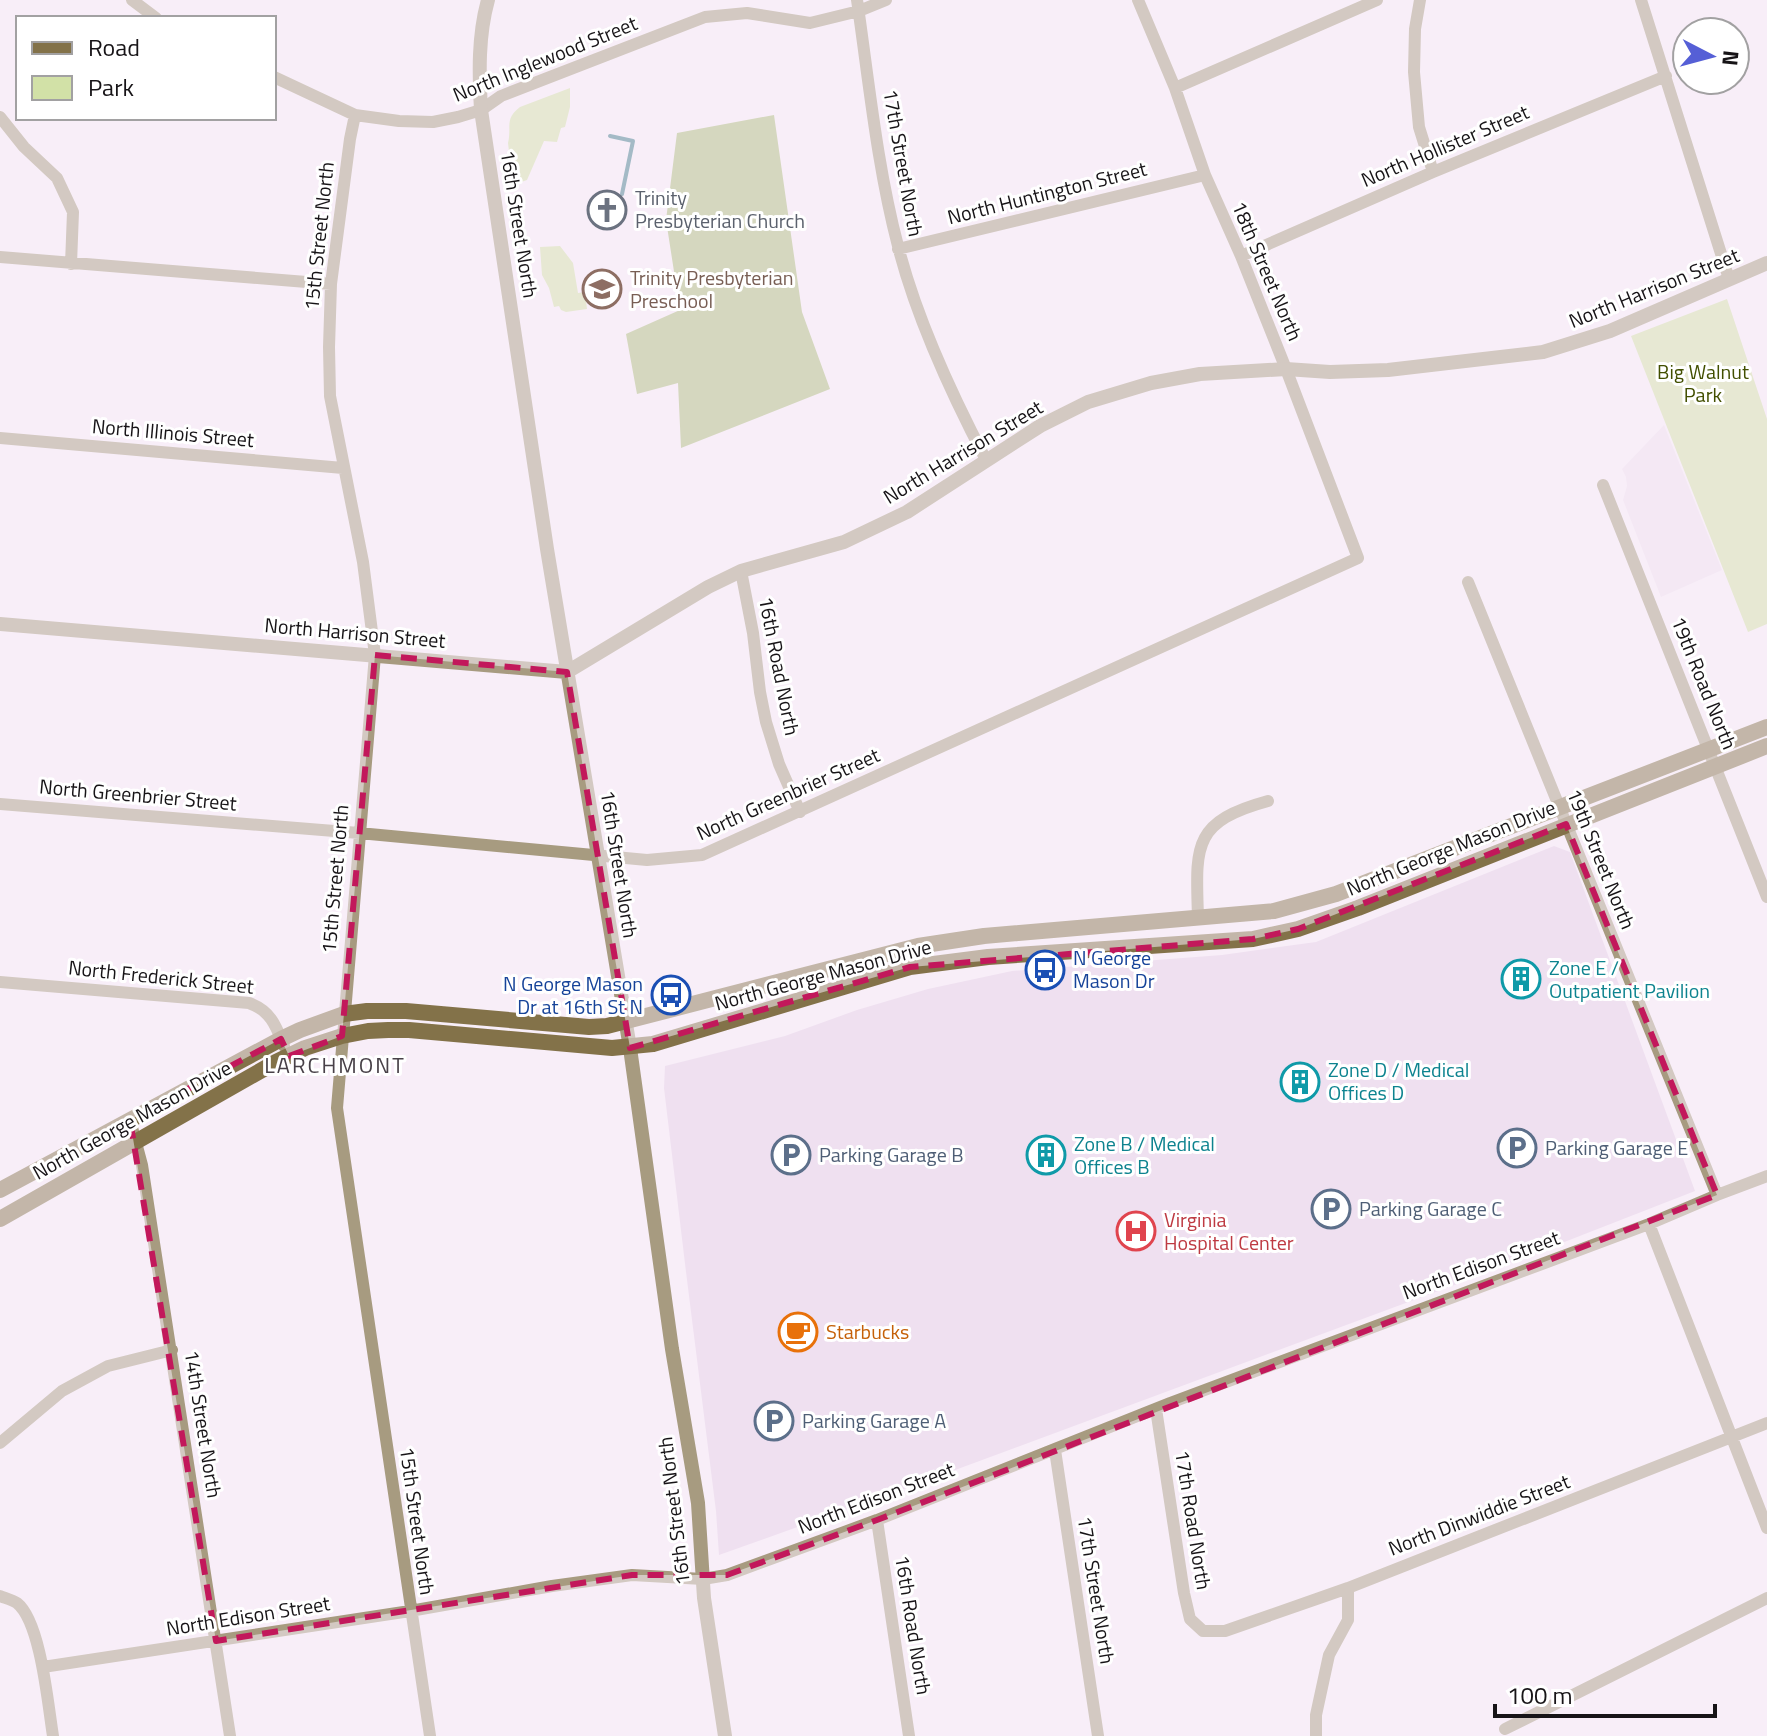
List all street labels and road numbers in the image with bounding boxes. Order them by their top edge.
street label: North Inglewood Street [448,7,642,110]
street label: 17th Street North [875,87,932,239]
street label: North Hollister Street [1356,96,1534,195]
street label: 16th Street North [493,148,546,300]
street label: North Huntington Street [944,153,1150,232]
street label: 15th Street North [295,160,342,312]
street label: 18th Street North [1224,196,1311,346]
street label: North Harrison Street [1564,239,1744,336]
street label: North Harrison Street [877,392,1048,512]
street label: North Illinois Street [91,410,255,455]
street label: 16th Road North [751,594,808,738]
street label: North Harrison Street [263,609,447,656]
street label: 19th Road North [1664,612,1745,754]
street label: North Greenbrier Street [691,739,884,848]
street label: North Greenbrier Street [38,770,238,819]
street label: 19th Street North [1559,784,1644,934]
street label: 16th Street North [593,788,646,940]
street label: North George Mason Drive [1342,791,1560,904]
street label: 15th Street North [313,803,356,955]
street label: North George Mason Drive [711,931,935,1018]
street label: North Frederick Street [67,951,255,1002]
street label: North George Mason Drive [27,1052,237,1187]
street label: North Edison Street [1398,1222,1564,1307]
street label: 14th Street North [177,1348,230,1500]
street label: 16th Street North [649,1435,698,1587]
street label: 15th Street North [392,1445,443,1597]
street label: 17th Road North [1167,1448,1220,1592]
street label: North Edison Street [793,1453,959,1542]
street label: North Dinwiddie Street [1384,1466,1574,1563]
street label: 17th Street North [1070,1514,1123,1666]
street label: 16th Road North [887,1553,940,1697]
street label: North Edison Street [164,1587,332,1644]

